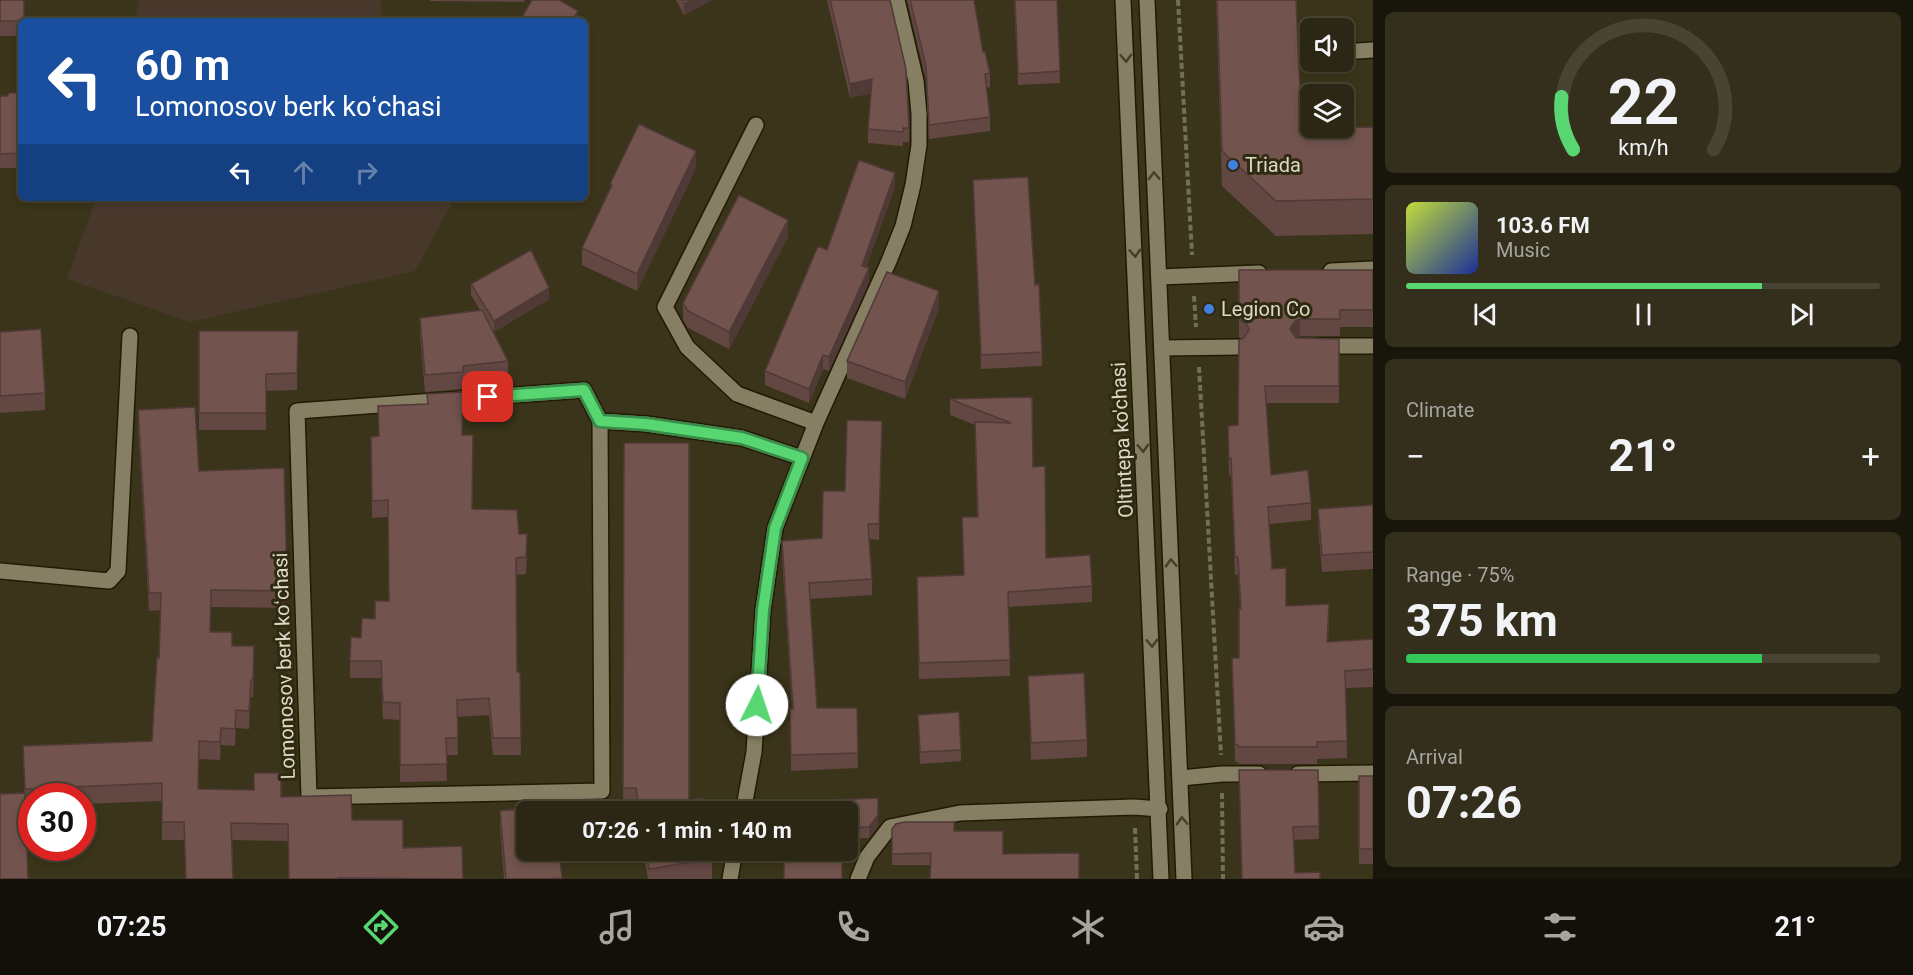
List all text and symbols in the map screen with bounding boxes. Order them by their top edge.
map controls [1300,18,1354,138]
button: sound [1300,18,1354,72]
text: 60 m [135,41,230,90]
icon: left [36,42,114,120]
one-way arrow [1119,54,1132,63]
text: 22 [1607,66,1679,139]
button: layers [1300,84,1354,138]
text: Lomonosov berk koʻchasi [135,91,442,123]
text: km/h [1618,135,1668,160]
place label: Triada [1245,153,1301,177]
icon: left [224,156,257,189]
icon: ahead [287,156,320,189]
icon: right [350,156,383,189]
marker: Triada [1226,158,1240,172]
one-way arrow [1148,172,1161,181]
text: 103.6 FM [1496,213,1590,238]
text: Music [1496,238,1550,262]
one-way arrow [1128,249,1141,258]
place label: Legion Co [1221,297,1310,321]
icon: previous [1469,298,1502,331]
icon: pause [1627,298,1660,331]
icon: next [1785,298,1818,331]
marker: Legion Co [1202,302,1216,316]
street label: Oltintepa ko'chasi [1106,361,1138,519]
pin [462,371,513,422]
icon: arrive [471,380,504,413]
text: Climate [1406,398,1474,422]
text: 21° [1608,429,1678,482]
text: − [1406,437,1425,476]
text: + [1861,437,1880,476]
one-way arrow [1137,444,1150,453]
street label: Lomonosov berk koʻchasi [268,552,300,780]
one-way arrow [1165,558,1178,567]
text: Range · 75% [1406,563,1514,587]
text: 375 km [1406,594,1558,647]
one-way arrow [1146,638,1159,647]
position arrow [725,673,789,737]
text: Arrival [1406,745,1463,769]
text: 07:26 [1406,776,1522,829]
speed limit sign: 30 [18,783,96,861]
one-way arrow [1176,816,1188,825]
text: 07:26 · 1 min · 140 m [582,818,792,843]
icon: directions [360,906,402,948]
icon: music [596,906,638,948]
icon: phone [832,906,874,948]
icon: climate [1067,906,1109,948]
icon: car [1303,906,1345,948]
icon: filters [1539,906,1581,948]
text: 07:25 [97,911,166,943]
text: 21° [1775,911,1816,943]

